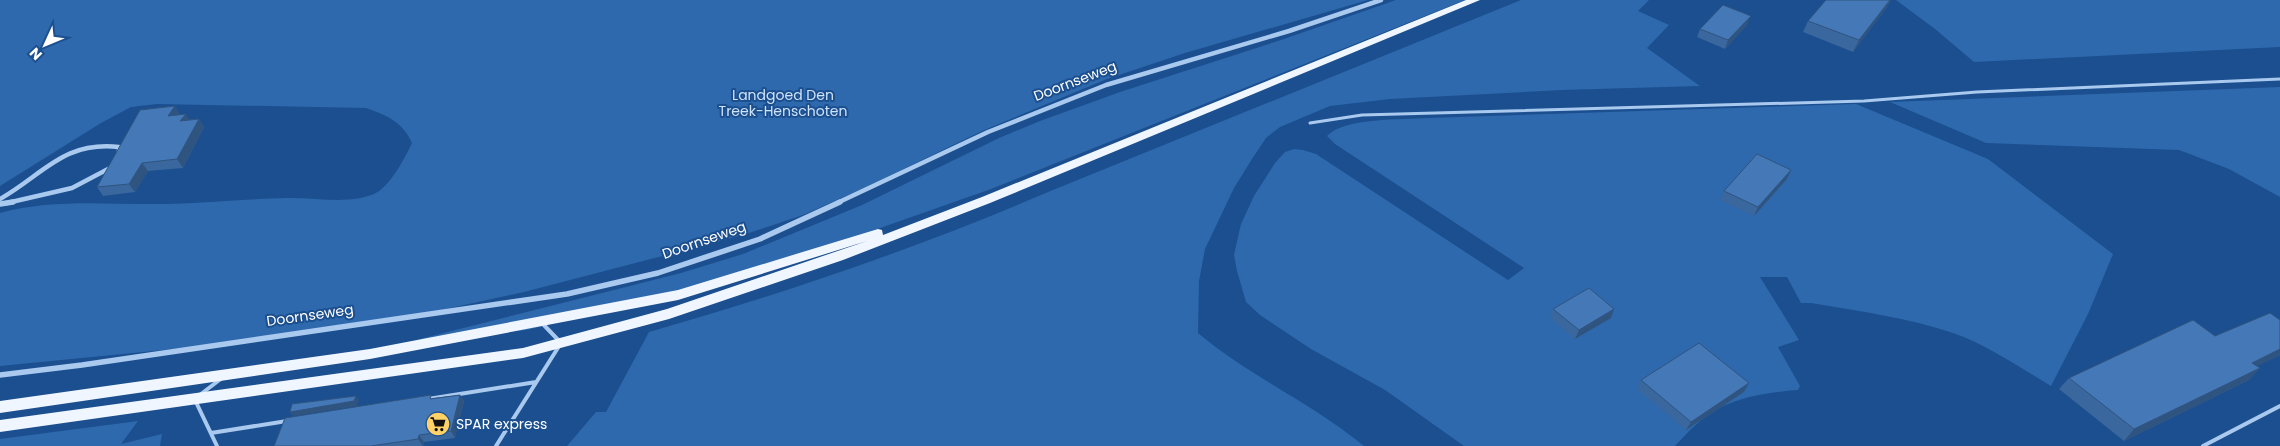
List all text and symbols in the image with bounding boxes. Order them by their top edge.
north arrow [20,20,70,70]
text: N [25,43,46,65]
street label: Doornseweg [1031,56,1119,106]
park label: Landgoed Den Treek-Henschoten [719,85,847,121]
street label: Doornseweg [659,216,749,264]
street label: Doornseweg [265,299,355,331]
supermarket icon: SPAR express [425,411,451,437]
place label: SPAR express [456,414,547,434]

